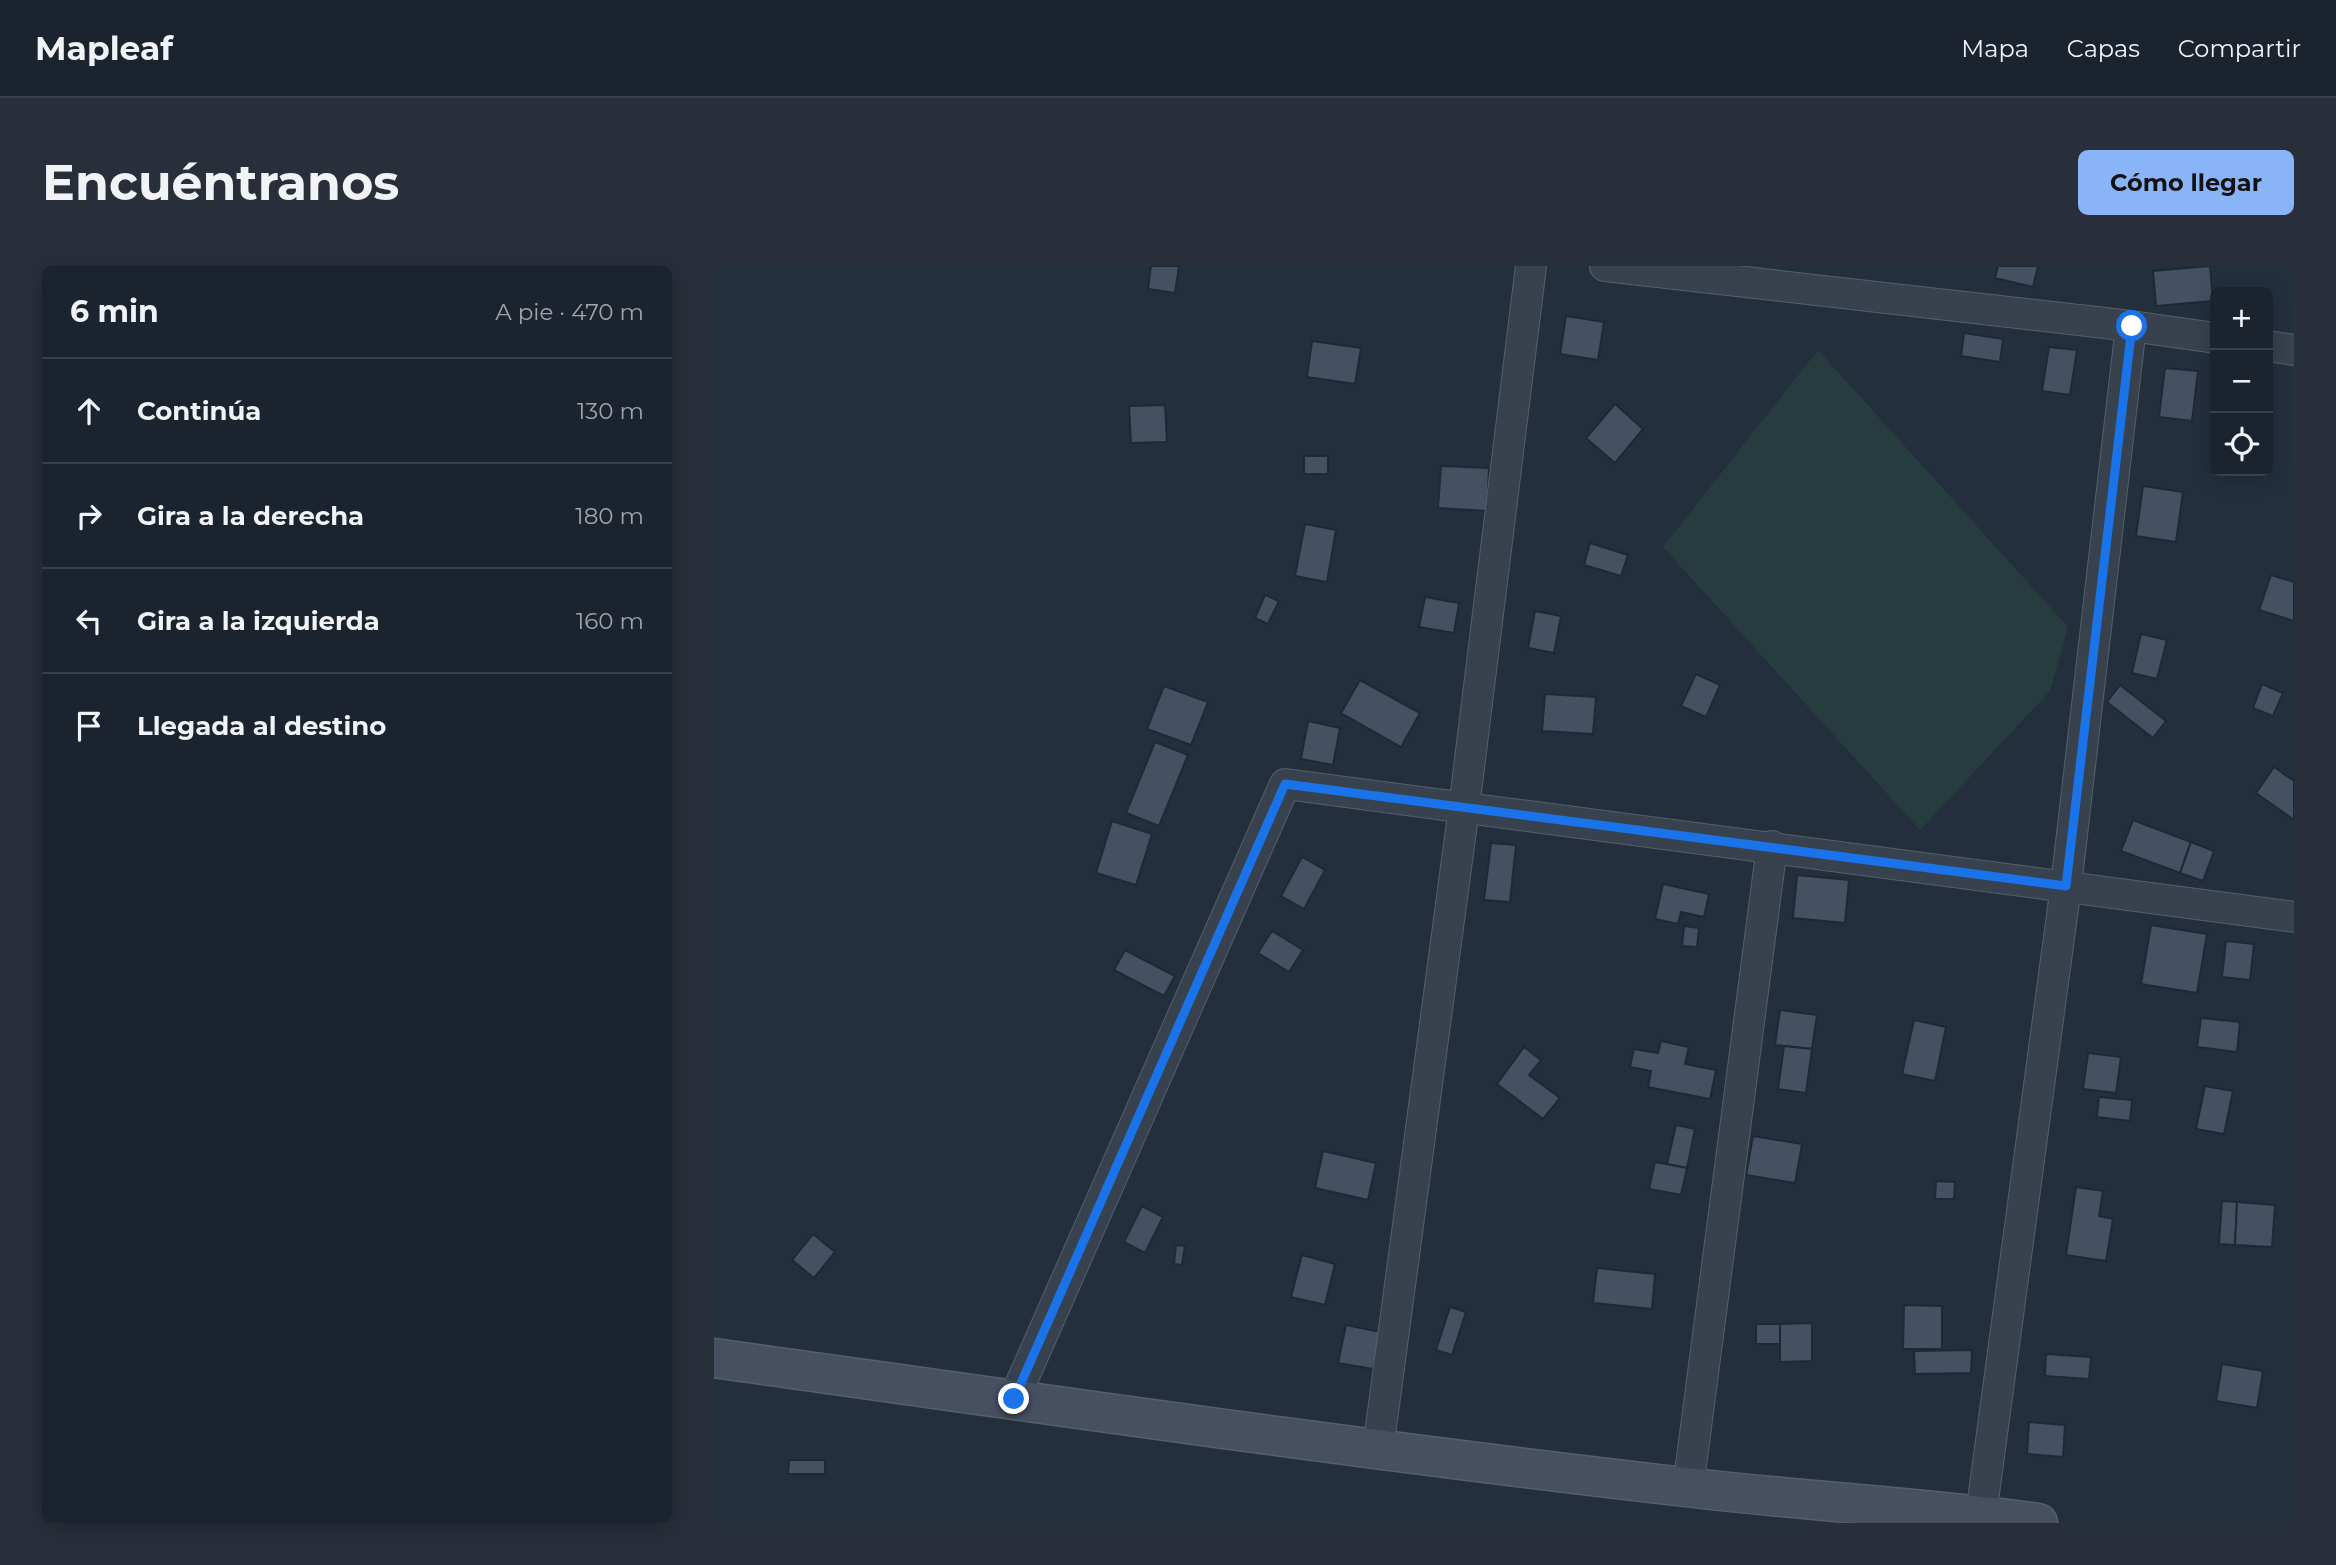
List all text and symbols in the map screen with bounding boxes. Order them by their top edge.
text: Mapleaf [35,28,173,68]
text: Mapa [1961,34,2029,63]
text: Capas [2067,34,2140,63]
text: Compartir [2178,34,2301,63]
button: Cómo llegar [2078,150,2294,215]
text: Encuéntranos [42,153,399,212]
map controls [2210,287,2273,476]
button: + [2210,287,2273,350]
text: 6 min [70,293,159,330]
text: A pie · 470 m [495,298,644,326]
route start [2116,310,2147,341]
button: − [2210,350,2273,413]
icon: ahead [70,392,108,430]
text: Continúa [137,395,261,427]
text: 130 m [577,397,644,425]
button: locate [2210,413,2273,476]
icon: right [70,497,108,535]
text: Gira a la derecha [137,500,364,532]
text: 180 m [575,502,644,530]
icon: left [70,602,108,640]
text: Gira a la izquierda [137,605,380,637]
text: 160 m [576,607,644,635]
icon: arrive [70,707,108,745]
text: Llegada al destino [137,710,386,742]
route end [998,1383,1029,1414]

